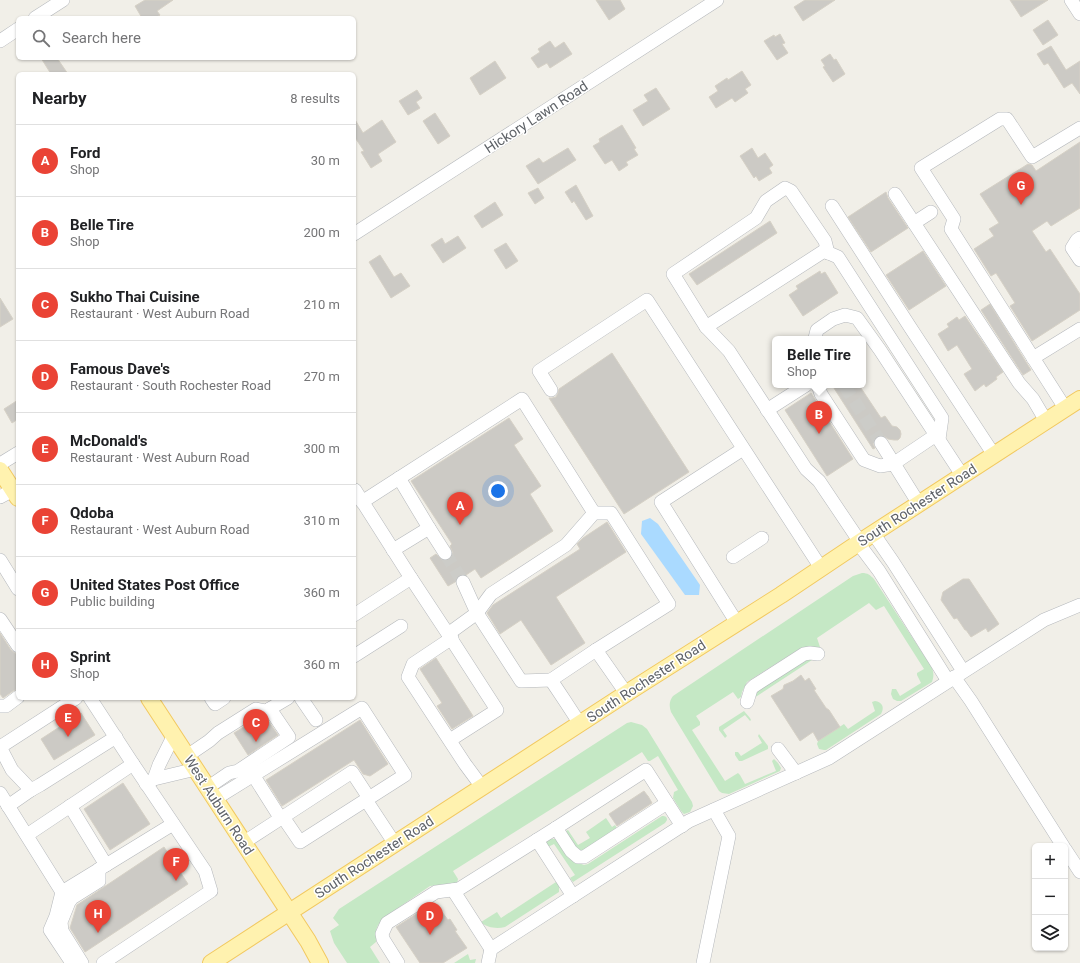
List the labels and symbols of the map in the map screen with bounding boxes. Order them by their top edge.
street label: Hickory Lawn Road [481,78,591,156]
pin: G [1008,172,1034,205]
pin: B [806,401,832,434]
street label: South Rochester Road [855,461,979,549]
your location [488,481,508,501]
pin: A [447,492,473,525]
street label: South Rochester Road [584,637,708,725]
pin: E [55,704,81,737]
pin: C [243,709,269,742]
street label: West Auburn Road [181,752,257,858]
street label: South Rochester Road [312,813,436,901]
pin: F [163,848,189,881]
pin: H [85,900,111,933]
pin: D [417,902,443,935]

